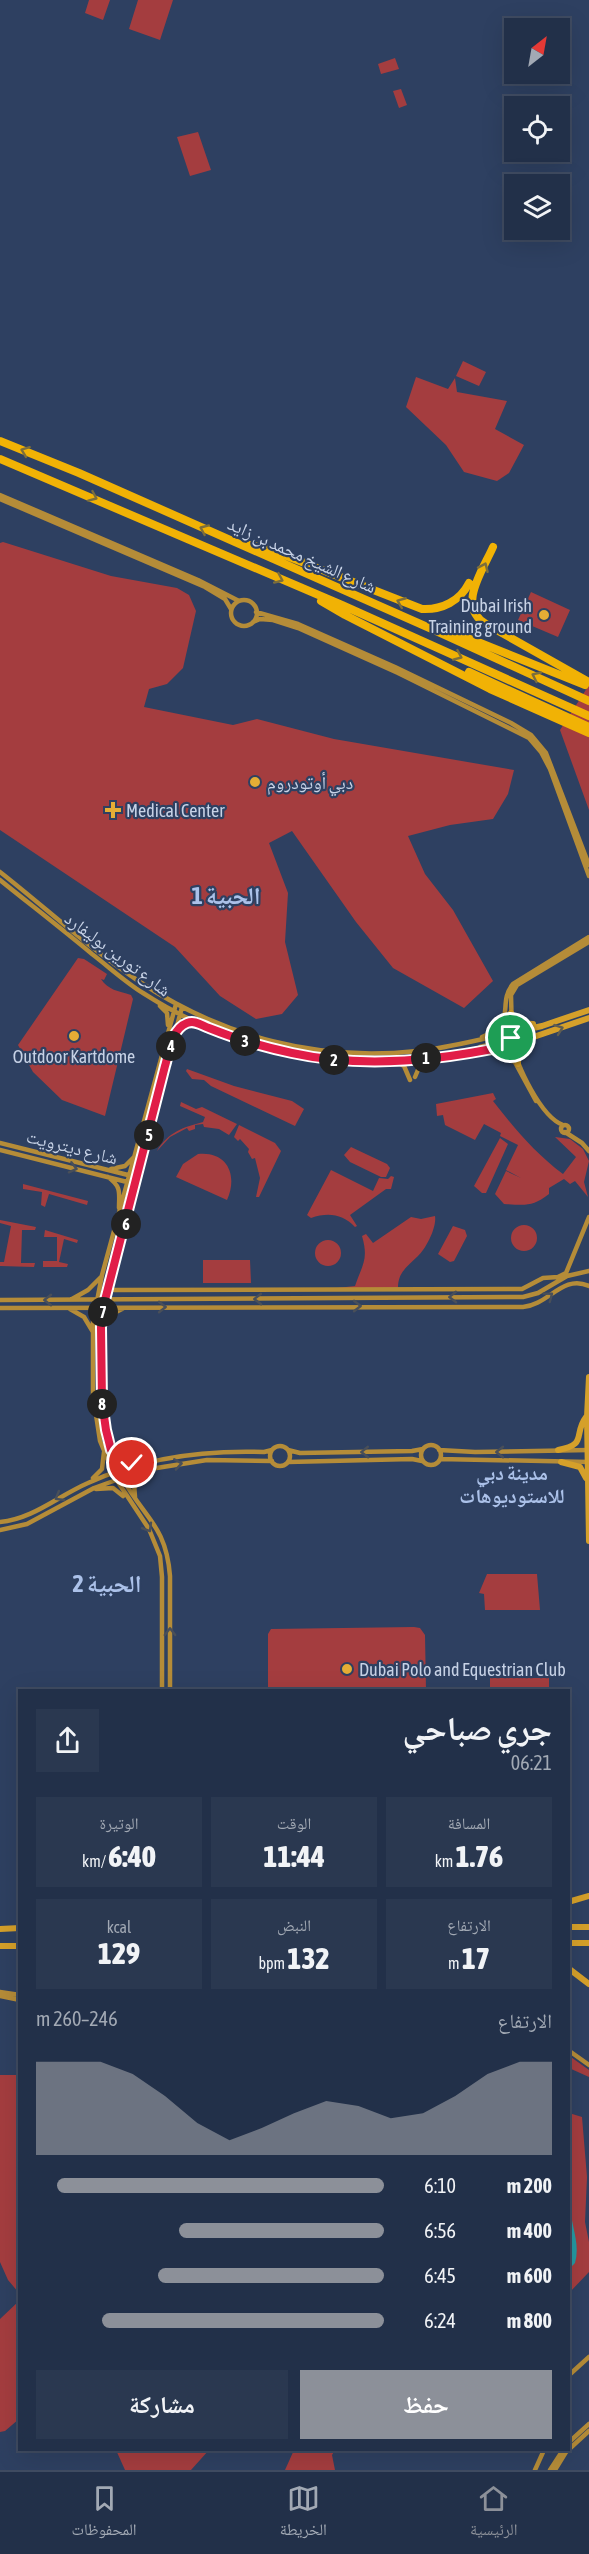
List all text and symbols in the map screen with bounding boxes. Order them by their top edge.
north arrow [504,18,570,84]
map controls [504,18,570,240]
button: locate [504,96,570,162]
button: layers [504,174,570,240]
one-way arrow [21,446,32,458]
one-way arrow [87,490,98,502]
street label: شارع الشيخ محمد بن زايد [224,513,379,599]
one-way arrow [200,524,211,536]
one-way arrow [477,562,489,573]
one-way arrow [273,572,284,584]
place label: Dubai Irish Training ground [428,595,532,637]
one-way arrow [397,597,408,609]
marker: Dubai Irish Training ground [537,608,551,622]
one-way arrow [451,649,462,661]
one-way arrow [531,672,542,684]
place label: دبي أوتودروم [267,772,353,797]
marker: دبي أوتودروم [248,775,262,789]
place label: Medical Center [126,800,225,821]
marker: Medical Center [104,801,122,819]
district label: الحبية 1 [191,882,261,909]
street label: شارع تورين بوليفارد [60,907,175,1001]
pin [485,1012,536,1063]
icon: arrive [494,1021,527,1054]
one-way arrow [553,1024,564,1037]
pin: 3 [230,1026,260,1056]
marker: Outdoor Kartdome [67,1029,81,1043]
pin: 4 [156,1031,186,1061]
text: 3 [241,1032,249,1050]
text: 4 [167,1037,175,1055]
pin: 1 [411,1043,441,1073]
pin: 2 [319,1045,349,1075]
place label: Outdoor Kartdome [13,1046,135,1067]
text: 1 [422,1049,430,1067]
text: 2 [330,1051,338,1069]
pin: 5 [134,1120,164,1150]
street label: شارع ديترويت [24,1126,120,1169]
text: 5 [145,1126,153,1144]
one-way arrow [68,1161,78,1174]
pin: 6 [111,1209,141,1239]
text: 6 [122,1215,130,1233]
one-way arrow [448,1291,457,1303]
one-way arrow [543,1292,554,1303]
one-way arrow [253,1293,262,1305]
one-way arrow [44,1294,53,1306]
pin: 7 [88,1297,118,1327]
one-way arrow [353,1300,362,1312]
one-way arrow [158,1301,167,1313]
text: 7 [99,1303,107,1321]
pin: 8 [87,1389,117,1419]
text: 8 [98,1395,106,1413]
pin [106,1437,157,1488]
icon: check [115,1446,148,1479]
one-way arrow [360,1446,369,1458]
one-way arrow [495,1446,504,1458]
one-way arrow [174,1458,183,1470]
district label: مدينة دبي للاستوديوهات [459,1461,565,1508]
one-way arrow [55,1490,65,1502]
one-way arrow [140,1522,152,1532]
district label: الحبية 2 [72,1570,142,1597]
one-way arrow [164,1628,176,1637]
place label: Dubai Polo and Equestrian Club [359,1659,566,1680]
marker: Dubai Polo and Equestrian Club [340,1662,354,1676]
button: share [36,1709,99,1772]
text: جري صباحي [402,1709,552,1747]
text: 06:21 [511,1751,552,1774]
text: الوتيرة [100,1814,138,1832]
text: الوقت [277,1814,311,1832]
text: المسافة [448,1814,490,1832]
text: 6:40 [108,1839,156,1873]
text: 11:44 [263,1839,325,1873]
text: 1.76 [456,1839,503,1873]
text: /km [82,1852,108,1870]
text: km [435,1852,456,1870]
text: النبض [277,1916,311,1934]
text: الارتفاع [447,1916,491,1934]
text: kcal [107,1918,131,1936]
text: 129 [98,1936,140,1970]
text: 132 [287,1941,330,1975]
text: 17 [462,1941,490,1975]
text: bpm [258,1954,287,1972]
text: m [448,1954,462,1972]
text: 246–260 m [36,2007,118,2030]
text: الارتفاع [497,2009,552,2032]
text: 6:10 [424,2174,456,2197]
text: 200 m [507,2174,552,2197]
text: 6:56 [424,2219,456,2242]
text: 400 m [507,2219,552,2242]
text: 6:45 [424,2264,456,2287]
text: 600 m [507,2264,552,2287]
text: 6:24 [424,2309,456,2332]
text: 800 m [507,2309,552,2332]
button: مشاركة [36,2370,288,2439]
button: حفظ [300,2370,552,2439]
tab: المحفوظات [72,2482,137,2545]
tab: الخريطة [280,2482,327,2545]
tab: الرئيسية [470,2482,517,2545]

